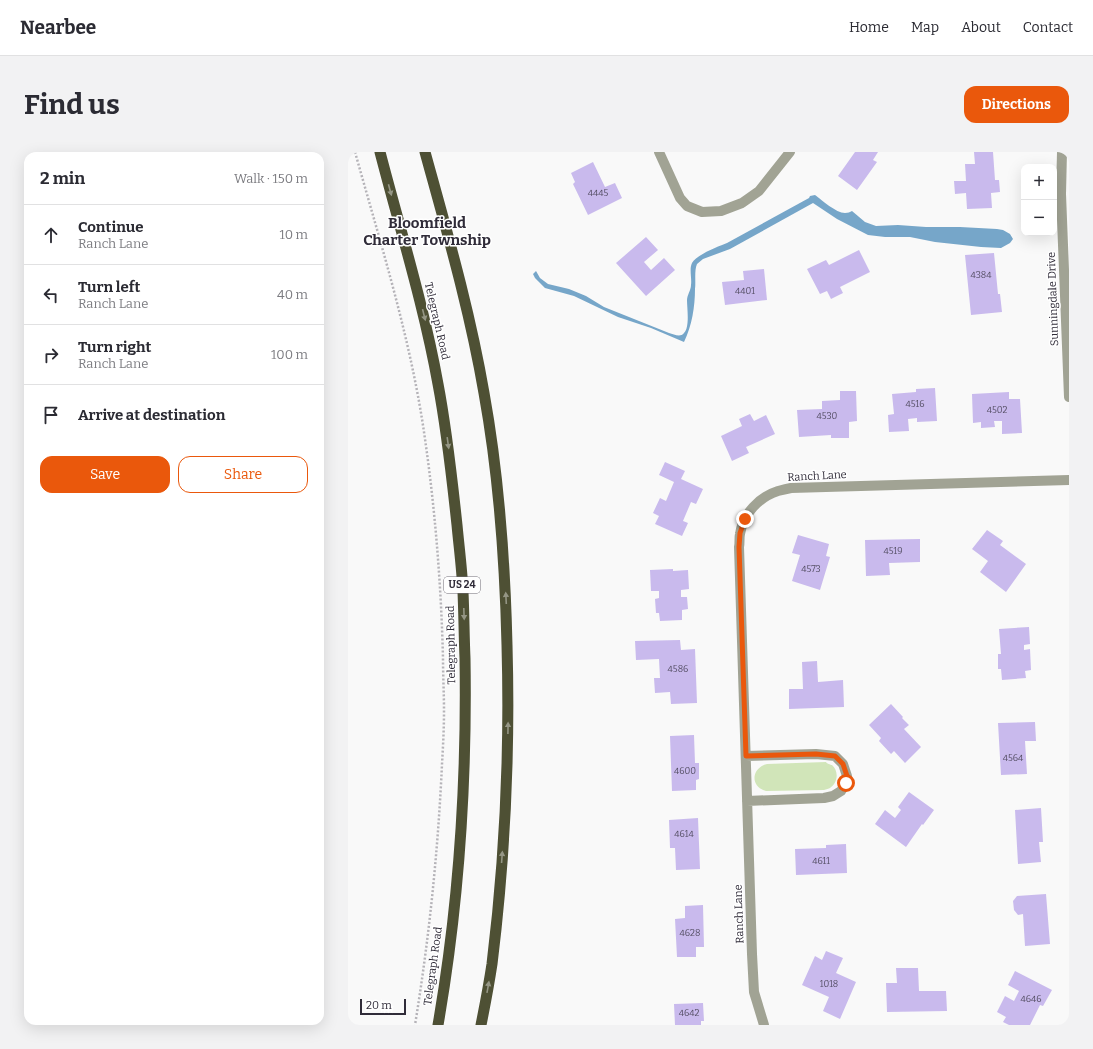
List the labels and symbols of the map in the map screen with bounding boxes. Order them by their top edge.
one-way arrow [387,183,393,196]
house number: 4445 [588,188,609,198]
district label: Bloomfield Charter Township [363,214,491,249]
street label: Sunningdale Drive [1045,252,1061,346]
house number: 4384 [970,270,992,280]
street label: Telegraph Road [422,281,452,361]
house number: 4401 [735,286,755,296]
one-way arrow [421,309,427,321]
house number: 4516 [906,399,924,409]
house number: 4502 [987,405,1007,415]
house number: 4530 [817,411,838,421]
one-way arrow [445,437,451,449]
street label: Ranch Lane [787,468,847,484]
route end [736,510,754,528]
house number: 4519 [884,546,902,556]
house number: 4573 [801,564,821,574]
road number: US 24 [444,577,480,593]
one-way arrow [503,591,509,604]
street label: Telegraph Road [444,605,458,685]
one-way arrow [460,608,467,620]
house number: 4586 [668,664,688,674]
one-way arrow [505,721,511,734]
house number: 4564 [1003,753,1024,763]
house number: 4600 [674,766,696,776]
route start [837,774,855,792]
house number: 4614 [674,829,694,839]
one-way arrow [498,851,505,863]
house number: 4611 [812,856,830,866]
street label: Ranch Lane [731,884,747,944]
street label: Telegraph Road [421,925,445,1006]
house number: 4628 [680,928,700,938]
house number: 1018 [820,979,838,989]
one-way arrow [485,980,491,993]
house number: 4646 [1020,994,1042,1004]
scale bar [360,997,406,1016]
house number: 4642 [679,1008,699,1018]

